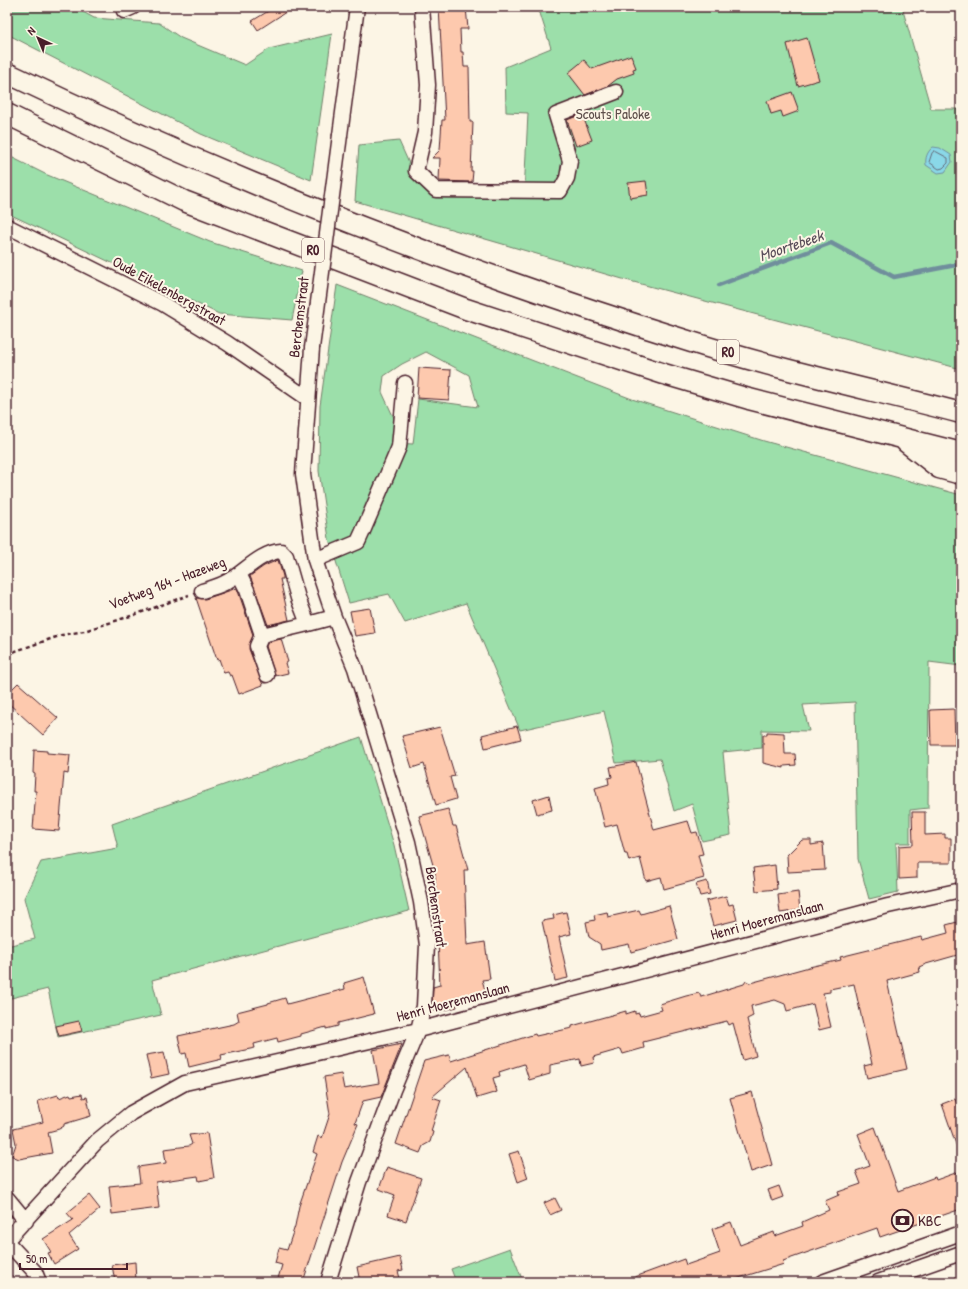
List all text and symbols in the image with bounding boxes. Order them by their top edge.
north arrow [18,18,58,58]
text: N [24,24,38,38]
park label: Scouts Paloke [576,103,650,124]
water label: Moortebeek [756,223,827,266]
road number: R0 [302,238,324,262]
street label: Oude Eikelenbergstraat [109,251,230,331]
street label: Berchemstraat [283,274,314,359]
road number: R0 [717,340,739,364]
street label: Voetweg 164 - Hazeweg [105,550,229,614]
street label: Berchemstraat [420,865,453,949]
street label: Henri Moeremanslaan [708,894,826,945]
street label: Henri Moeremanslaan [394,976,512,1027]
bank icon: KBC [889,1208,915,1234]
place label: KBC [918,1210,942,1231]
scale bar [20,1245,127,1271]
text: 50 m [26,1250,47,1267]

